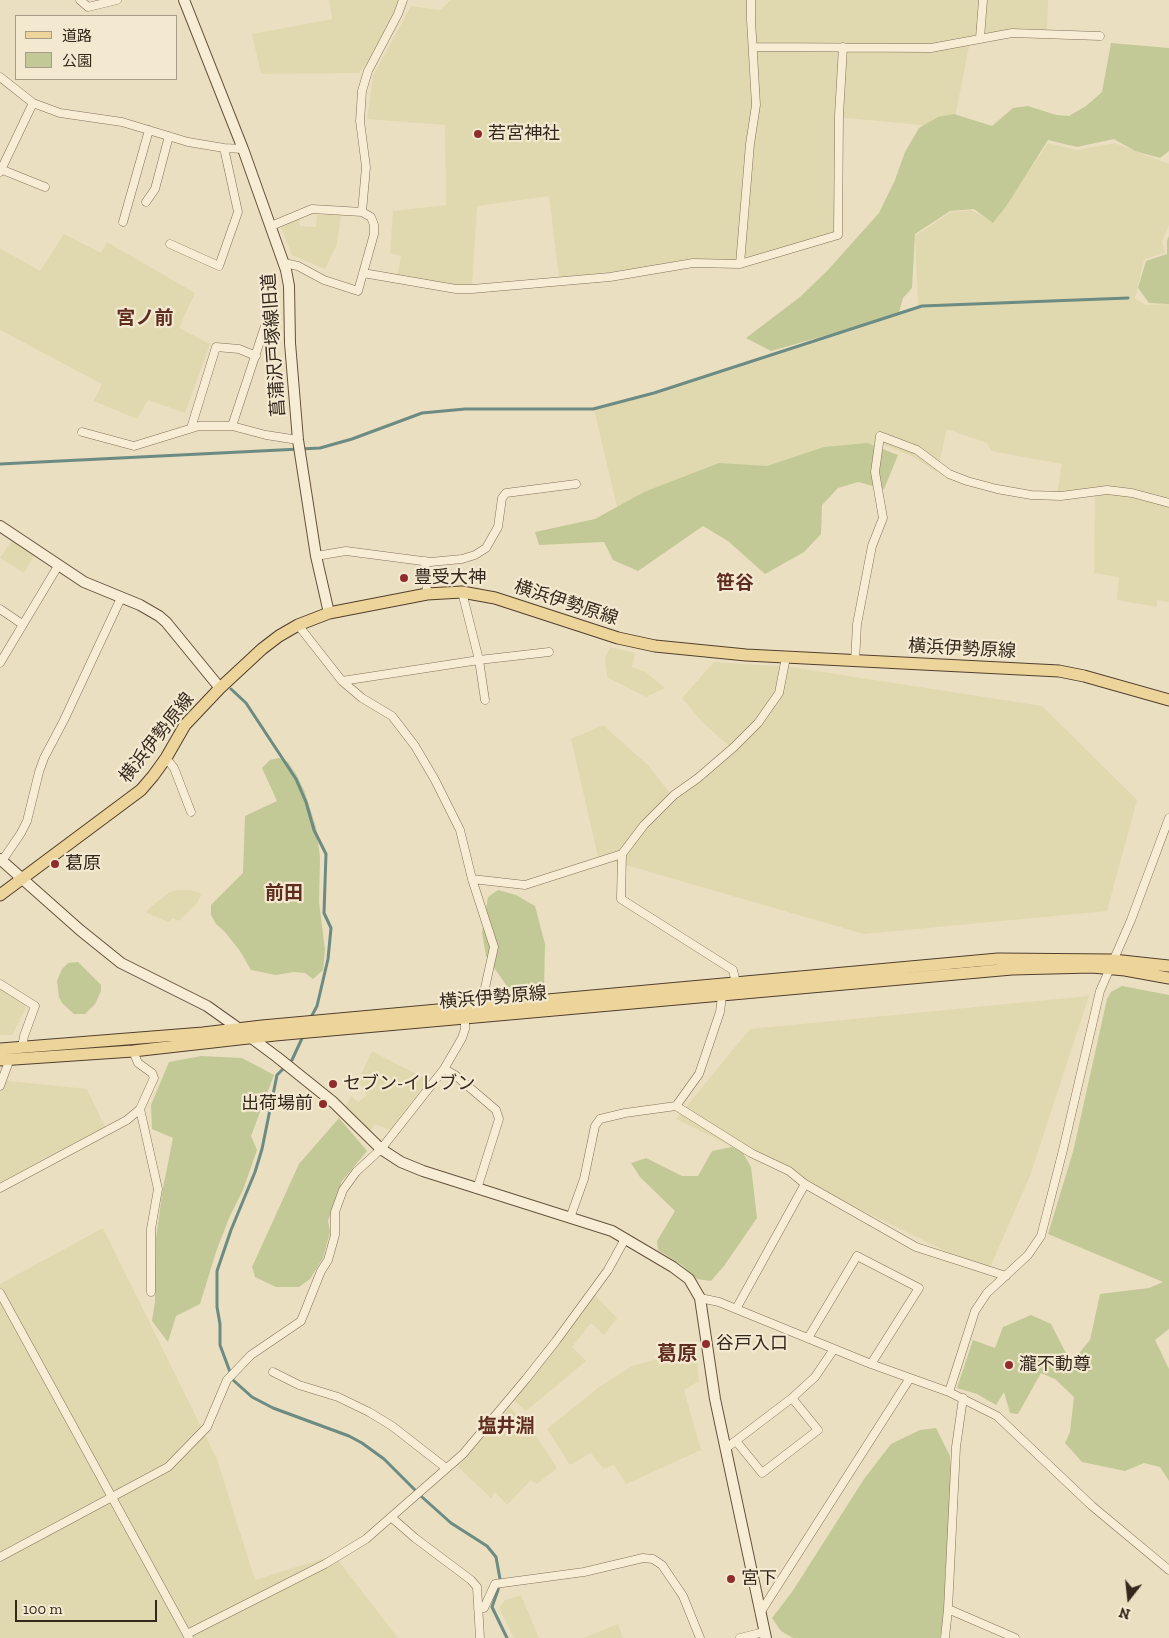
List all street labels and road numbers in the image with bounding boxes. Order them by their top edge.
street label: 菖蒲沢戸塚線旧道 [258,272,290,418]
street label: 横浜伊勢原線 [511,576,621,630]
street label: 横浜伊勢原線 [908,635,1016,663]
street label: 横浜伊勢原線 [115,689,199,787]
street label: 横浜伊勢原線 [438,983,548,1013]

